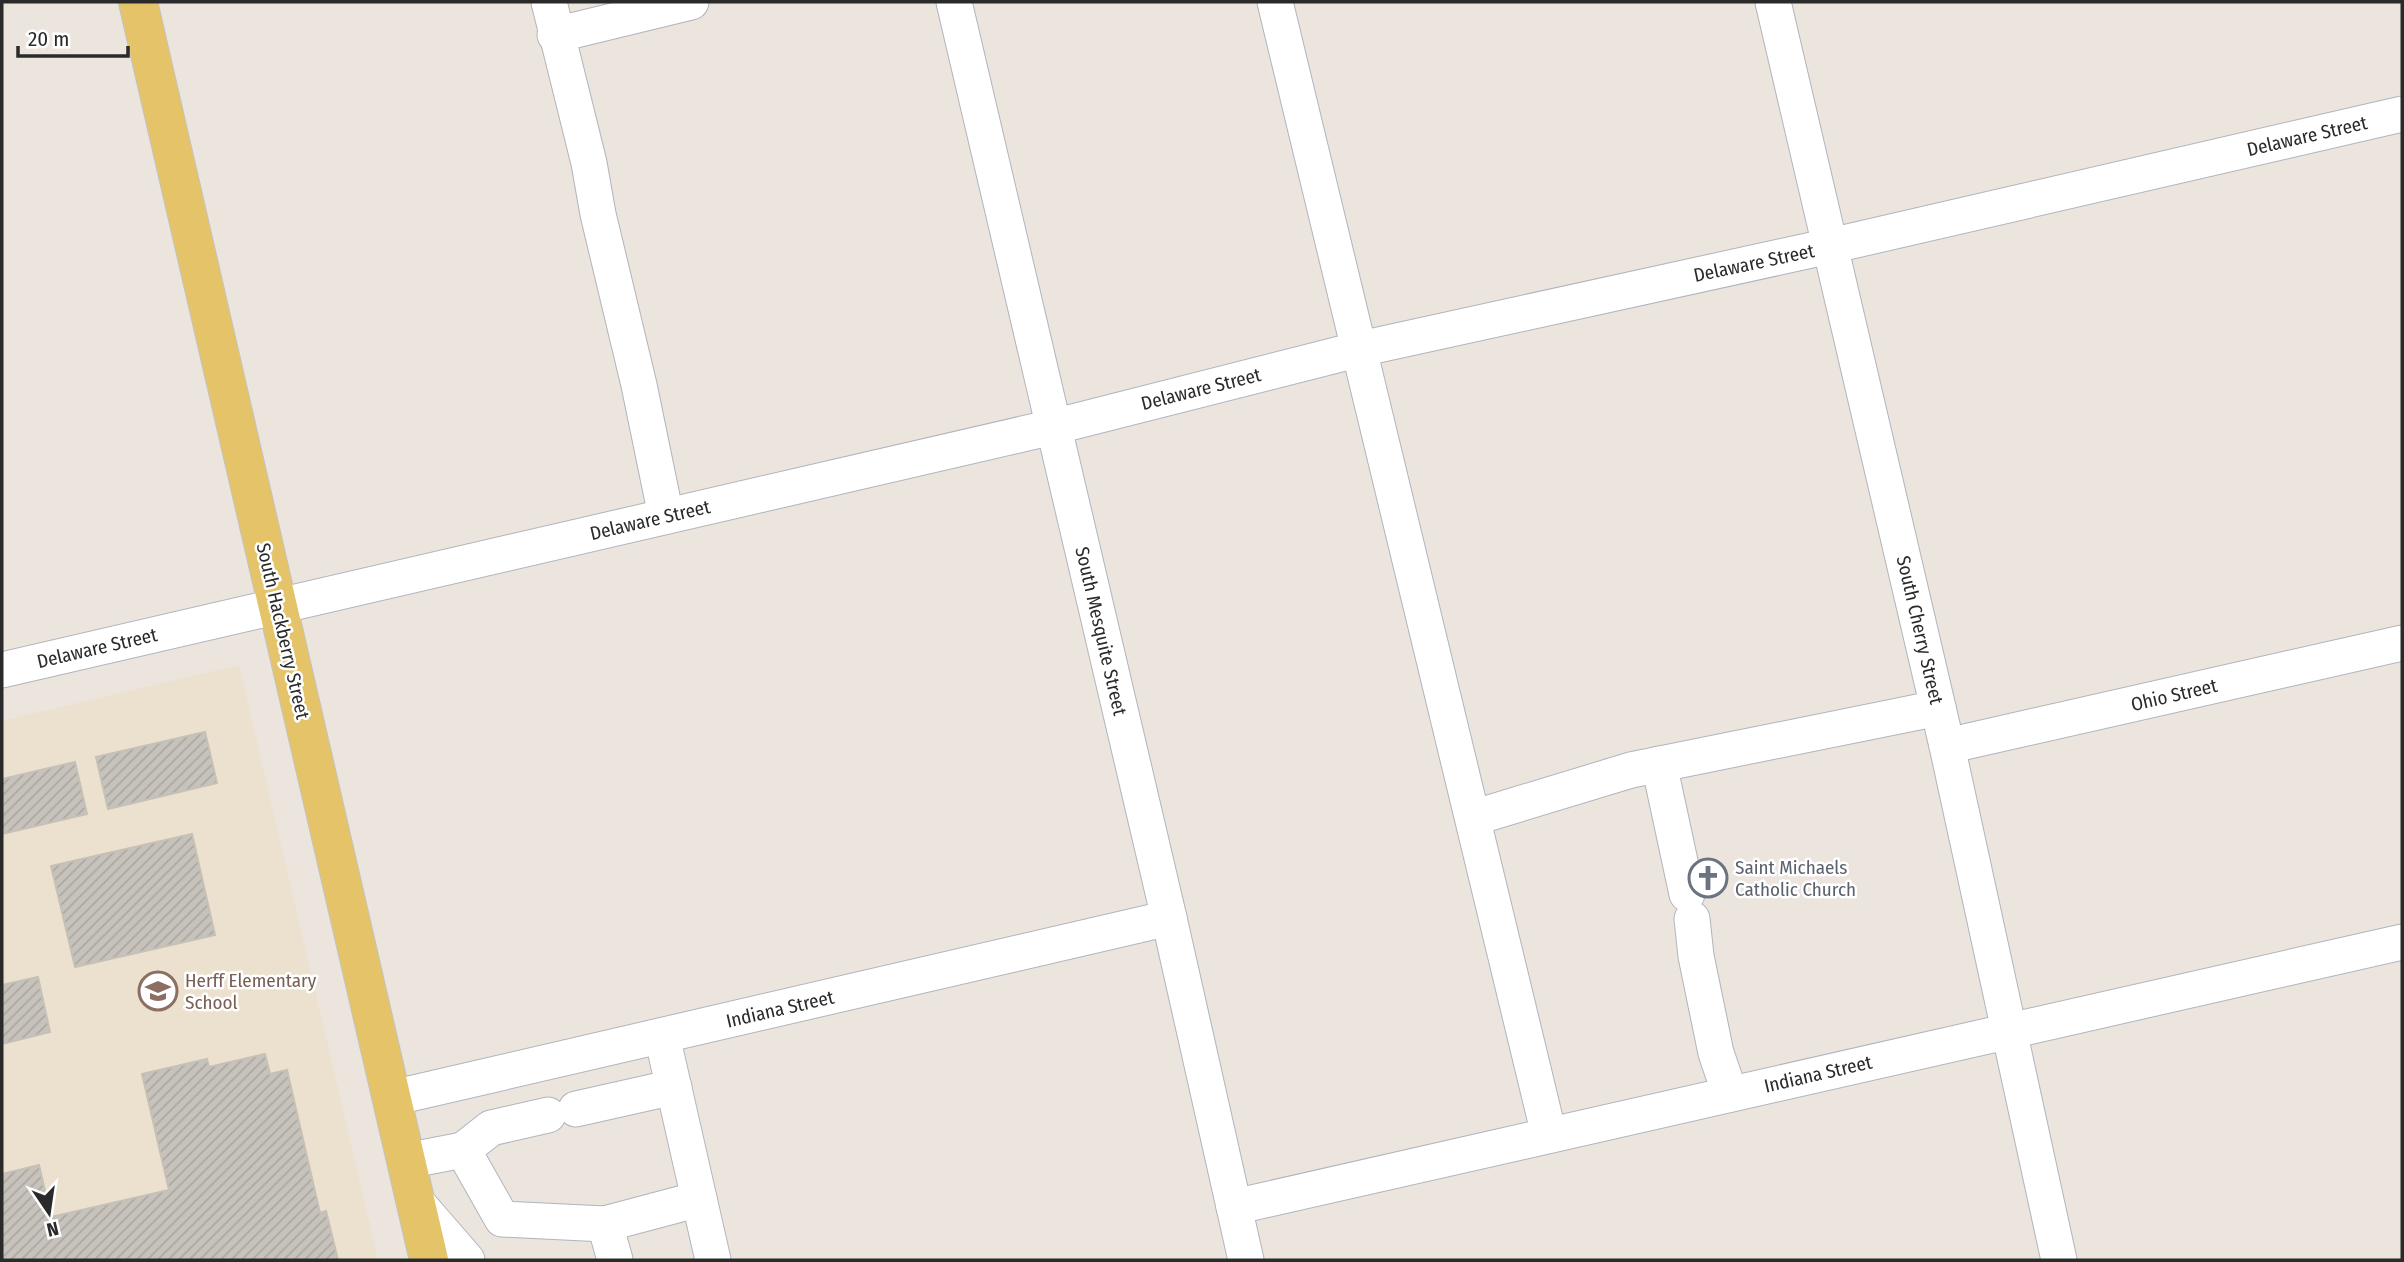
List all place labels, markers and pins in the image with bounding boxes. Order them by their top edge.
place label: Saint Michaels Catholic Church [1735,856,1856,901]
church icon: Saint Michaels Catholic Church [1687,857,1729,899]
place label: Herff Elementary School [185,969,317,1014]
school or university icon: Herff Elementary School [137,970,179,1012]

